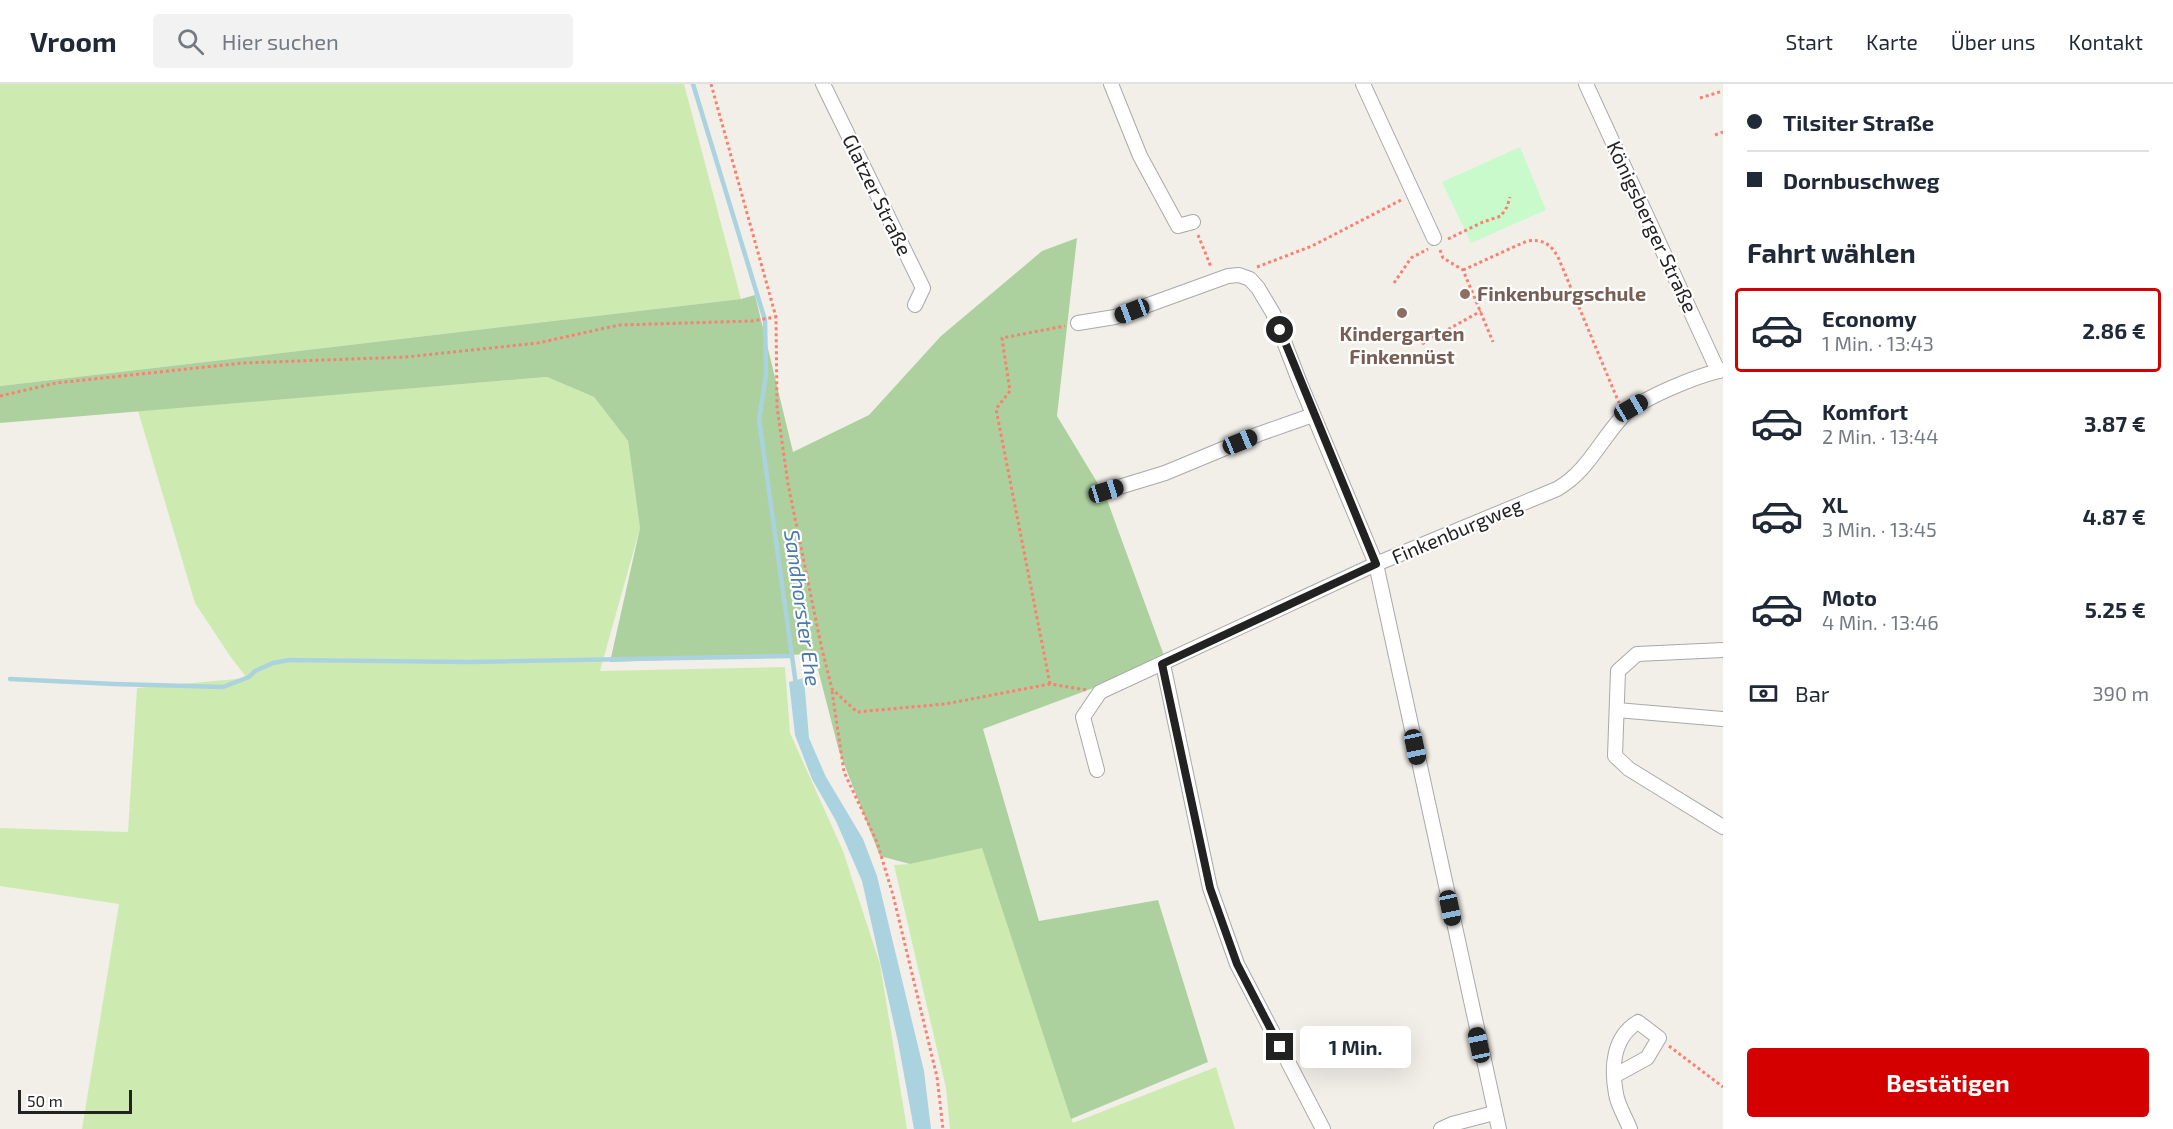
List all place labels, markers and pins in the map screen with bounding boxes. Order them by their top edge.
place label: Finkenburgschule [1477,281,1646,305]
marker: Finkenburgschule [1458,287,1472,301]
marker: Kindergarten Finkennüst [1395,306,1409,320]
place label: Kindergarten Finkennüst [1340,321,1464,368]

